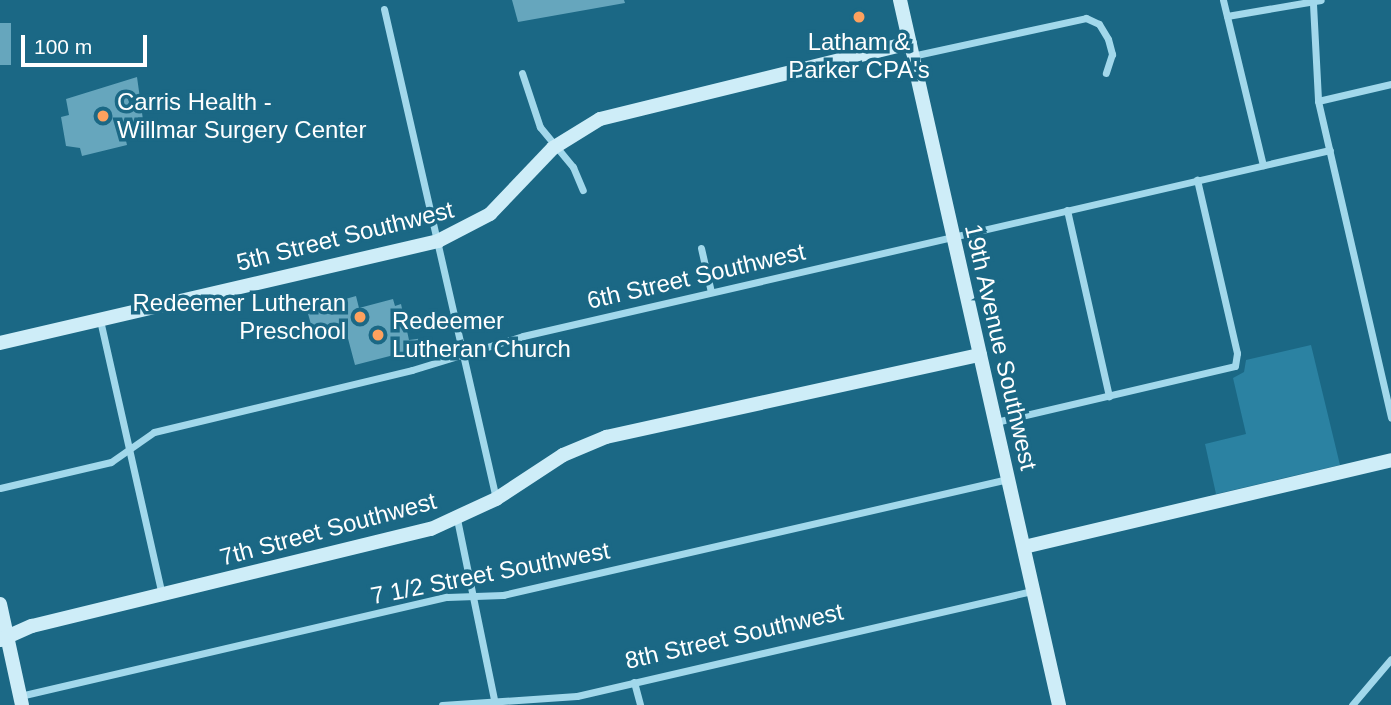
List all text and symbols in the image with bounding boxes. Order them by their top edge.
marker: Latham & Parker CPA's [851,9,867,25]
scale bar [24,21,150,65]
place label: Latham & Parker CPA's [788,28,930,84]
text: 100 m [34,35,92,58]
place label: Carris Health - Willmar Surgery Center [117,88,366,144]
marker: Carris Health - Willmar Surgery Center [95,108,111,124]
street label: 5th Street Southwest [233,195,457,277]
street label: 19th Avenue Southwest [959,220,1043,474]
street label: 6th Street Southwest [584,237,808,315]
place label: Redeemer Lutheran Preschool [133,289,346,345]
place label: Redeemer Lutheran Church [392,307,571,363]
marker: Redeemer Lutheran Preschool [352,309,368,325]
marker: Redeemer Lutheran Church [370,327,386,343]
street label: 7th Street Southwest [217,486,439,572]
street label: 7 1/2 Street Southwest [368,536,612,610]
street label: 8th Street Southwest [622,597,846,675]

